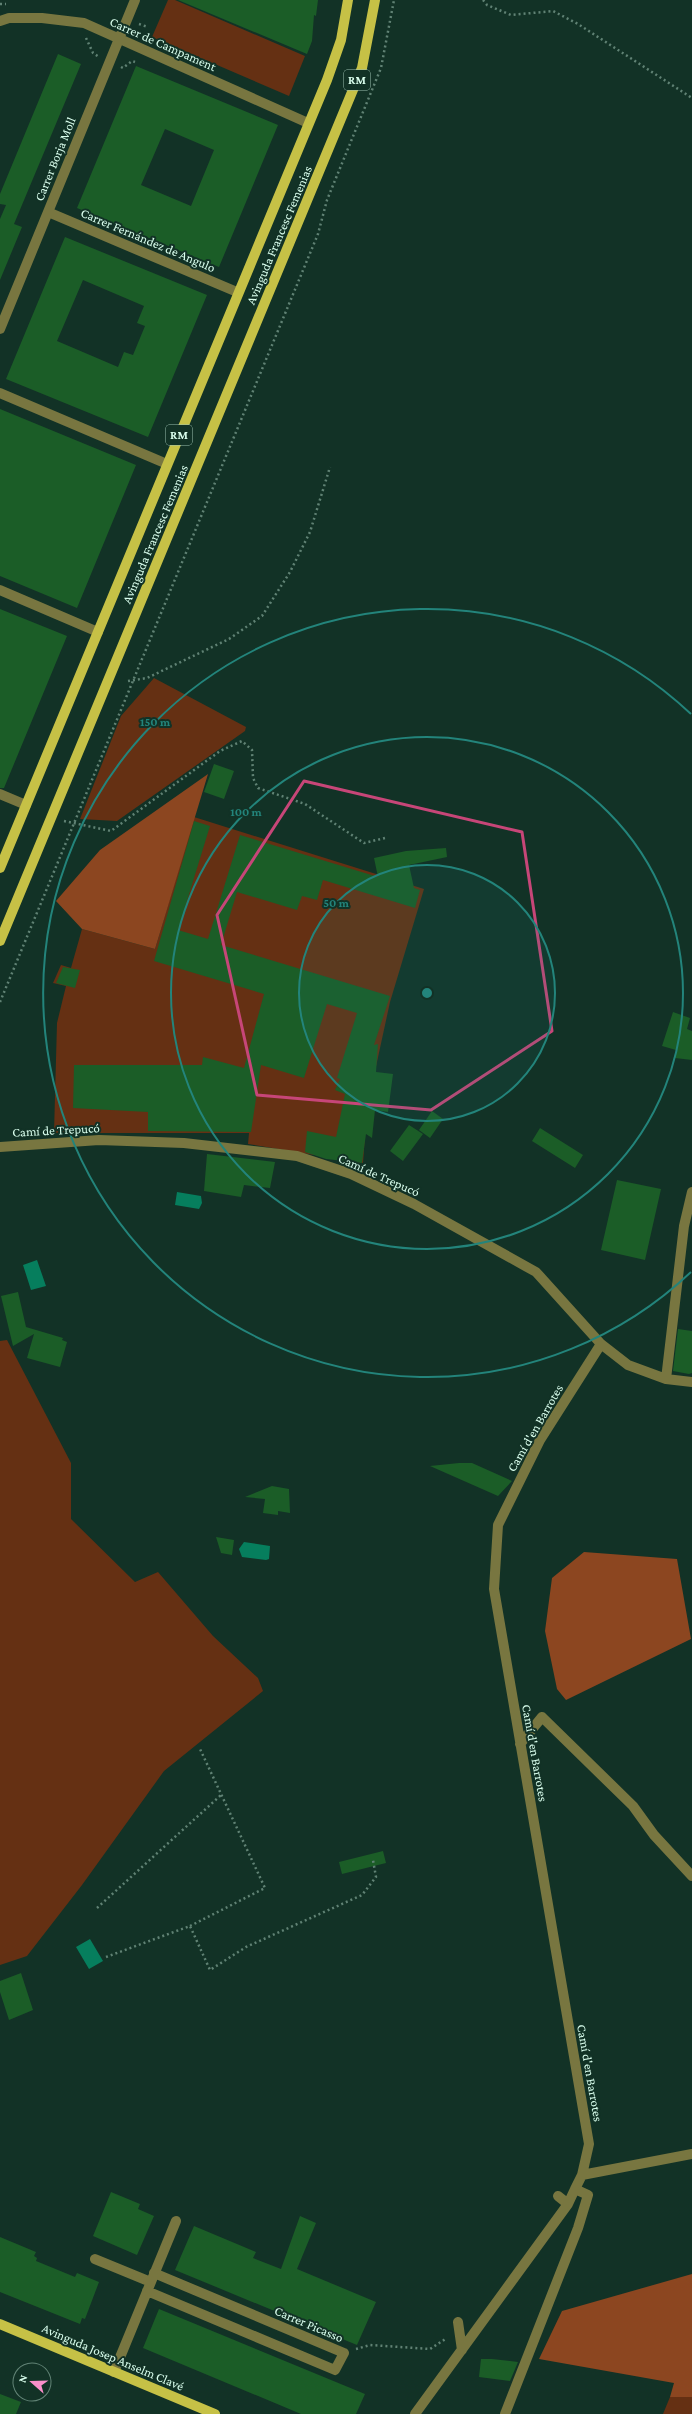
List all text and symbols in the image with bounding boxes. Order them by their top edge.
street label: Carrer de Campament [108,14,219,74]
road number: RM [344,70,370,90]
street label: Carrer Borja Moll [31,114,80,204]
street label: Avinguda Francesc Femenias [243,163,315,307]
street label: Carrer Fernández de Angulo [78,205,218,275]
road number: RM [166,425,192,445]
street label: Avinguda Francesc Femenias [119,462,191,606]
text: 150 m [140,715,171,729]
text: 100 m [230,805,263,819]
text: 50 m [323,896,350,910]
centre of rings [420,986,434,1000]
street label: Camí de Trepucó [12,1120,100,1140]
street label: Camí de Trepucó [336,1150,422,1200]
street label: Camí d'en Barrotes [504,1382,566,1474]
street label: Camí d'en Barrotes [519,1703,551,1803]
street label: Camí d'en Barrotes [574,2023,606,2123]
street label: Carrer Picasso [272,2303,346,2345]
street label: Avinguda Josep Anselm Clavé [40,2320,186,2394]
north arrow [12,2362,52,2402]
text: N [16,2373,30,2384]

